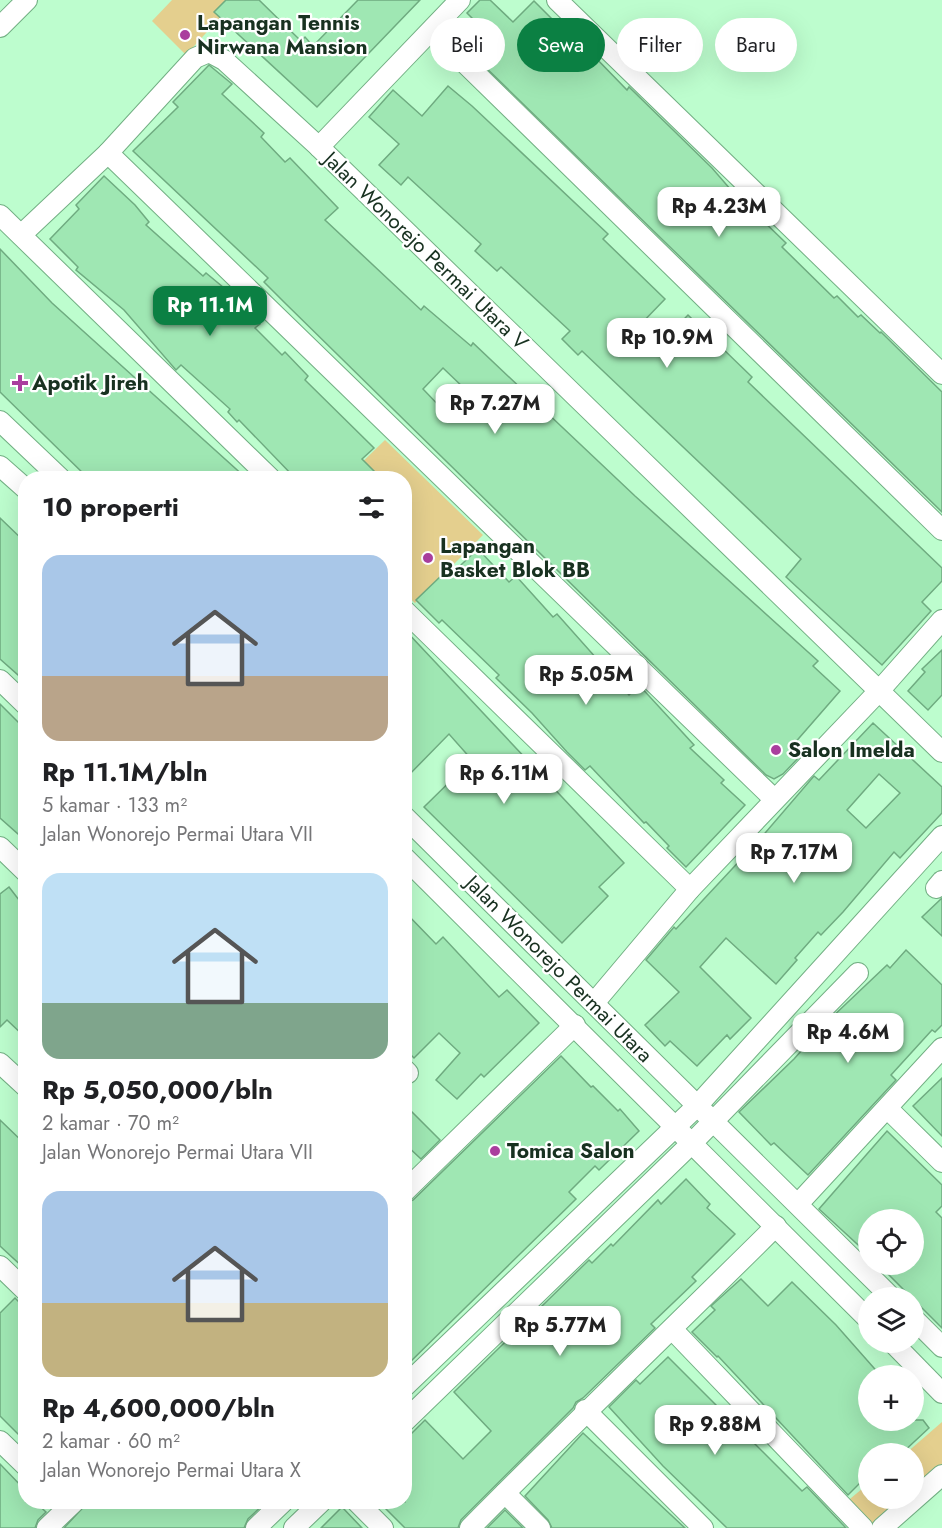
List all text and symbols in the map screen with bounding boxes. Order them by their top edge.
place label: Lapangan Tennis Nirwana Mansion [197,8,368,62]
chip: Beli [430,18,505,72]
chip: Sewa [517,18,605,72]
chip: Filter [617,18,703,72]
chip: Baru [715,18,797,72]
marker: Lapangan Tennis Nirwana Mansion [178,28,192,42]
street label: Jalan Wonorejo Permai Utara V [315,143,535,357]
pin: Rp 4.23M [657,187,781,238]
text: Rp 4.23M [671,192,767,221]
pin: Rp 11.1M [148,286,272,337]
text: Rp 11.1M [167,291,253,320]
pin: Rp 10.9M [605,318,729,369]
text: Rp 10.9M [621,323,713,352]
place label: Apotik Jireh [31,368,149,398]
marker: Apotik Jireh [13,376,27,390]
pin: Rp 7.27M [433,384,557,435]
text: Rp 7.27M [450,389,540,418]
text: 10 properti [42,488,179,526]
icon: filters [355,491,388,524]
place label: Lapangan Basket Blok BB [440,531,590,585]
marker: Lapangan Basket Blok BB [421,551,435,565]
icon: home [161,594,269,702]
pin: Rp 5.05M [524,655,648,706]
text: Rp 5.05M [539,660,633,689]
place label: Salon Imelda [788,735,915,765]
marker: Salon Imelda [769,743,783,757]
text: Rp 11.1M/bln [42,753,208,791]
pin: Rp 6.11M [442,754,566,805]
text: Rp 6.11M [459,759,549,788]
text: 5 kamar · 133 m² [42,791,187,820]
text: Jalan Wonorejo Permai Utara VII [42,820,313,849]
pin: Rp 7.17M [732,833,856,884]
text: Rp 7.17M [750,838,838,867]
street label: Jalan Wonorejo Permai Utara [456,866,659,1069]
icon: home [161,912,269,1020]
pin: Rp 4.6M [793,1013,903,1064]
text: Rp 4.6M [807,1018,889,1047]
text: Rp 5,050,000/bln [42,1071,273,1109]
text: 2 kamar · 70 m² [42,1109,179,1138]
place label: Tomica Salon [507,1136,635,1166]
text: Jalan Wonorejo Permai Utara VII [42,1138,313,1167]
marker: Tomica Salon [488,1144,502,1158]
map controls [858,1209,924,1509]
button: locate [858,1209,924,1275]
icon: home [161,1230,269,1338]
button: layers [858,1287,924,1353]
pin: Rp 5.77M [498,1306,622,1357]
text: Rp 5.77M [514,1311,606,1340]
button: + [858,1365,924,1431]
text: Rp 4,600,000/bln [42,1389,275,1427]
pin: Rp 9.88M [653,1405,777,1456]
text: Rp 9.88M [669,1410,761,1439]
text: 2 kamar · 60 m² [42,1427,180,1456]
button: − [858,1443,924,1509]
text: Jalan Wonorejo Permai Utara X [42,1456,301,1485]

